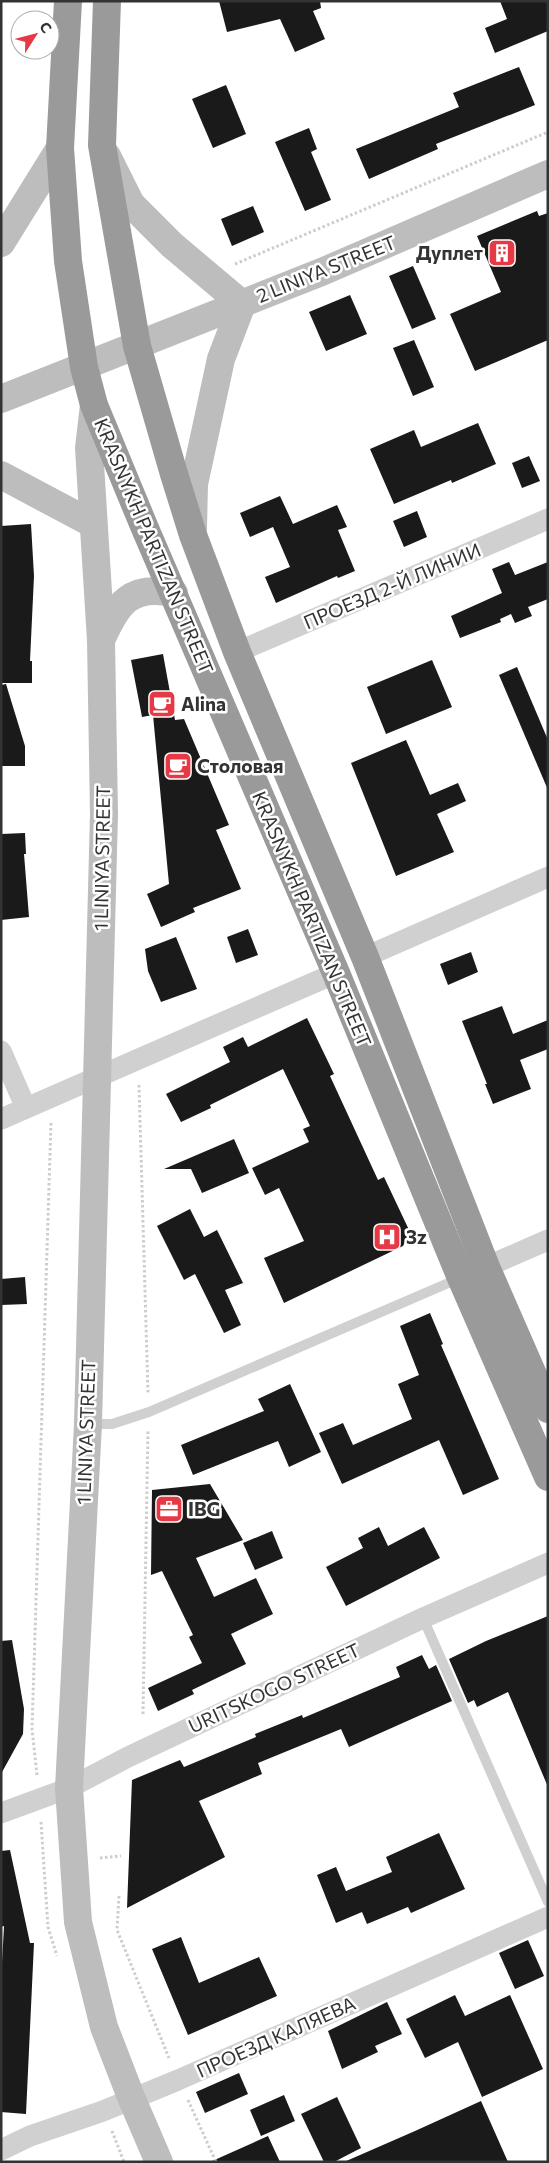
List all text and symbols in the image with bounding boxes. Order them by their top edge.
north arrow [10,10,60,60]
text: С [36,18,56,36]
street label: 2 LINIYA STREET [253,230,399,307]
building icon: Дуплет [487,238,517,268]
place label: Дуплет [416,241,483,264]
street label: KRASNYKH PARTIZAN STREET [90,415,219,677]
street label: ПРОЕЗД 2-Й ЛИНИИ [300,538,484,633]
cafe icon: Alina [147,689,177,719]
place label: Alina [181,692,226,715]
cafe icon: Столовая [163,751,193,781]
place label: Столовая [197,754,284,777]
street label: 1 LINIYA STREET [89,785,114,931]
street label: KRASNYKH PARTIZAN STREET [248,788,377,1050]
hospital icon: 3z [372,1222,402,1252]
place label: 3z [406,1225,427,1248]
street label: 1 LINIYA STREET [71,1359,100,1505]
office icon: IBG [154,1494,184,1524]
place label: IBG [188,1497,220,1520]
street label: URITSKOGO STREET [184,1638,363,1737]
street label: ПРОЕЗД КАЛЯЕВА [193,1991,359,2082]

